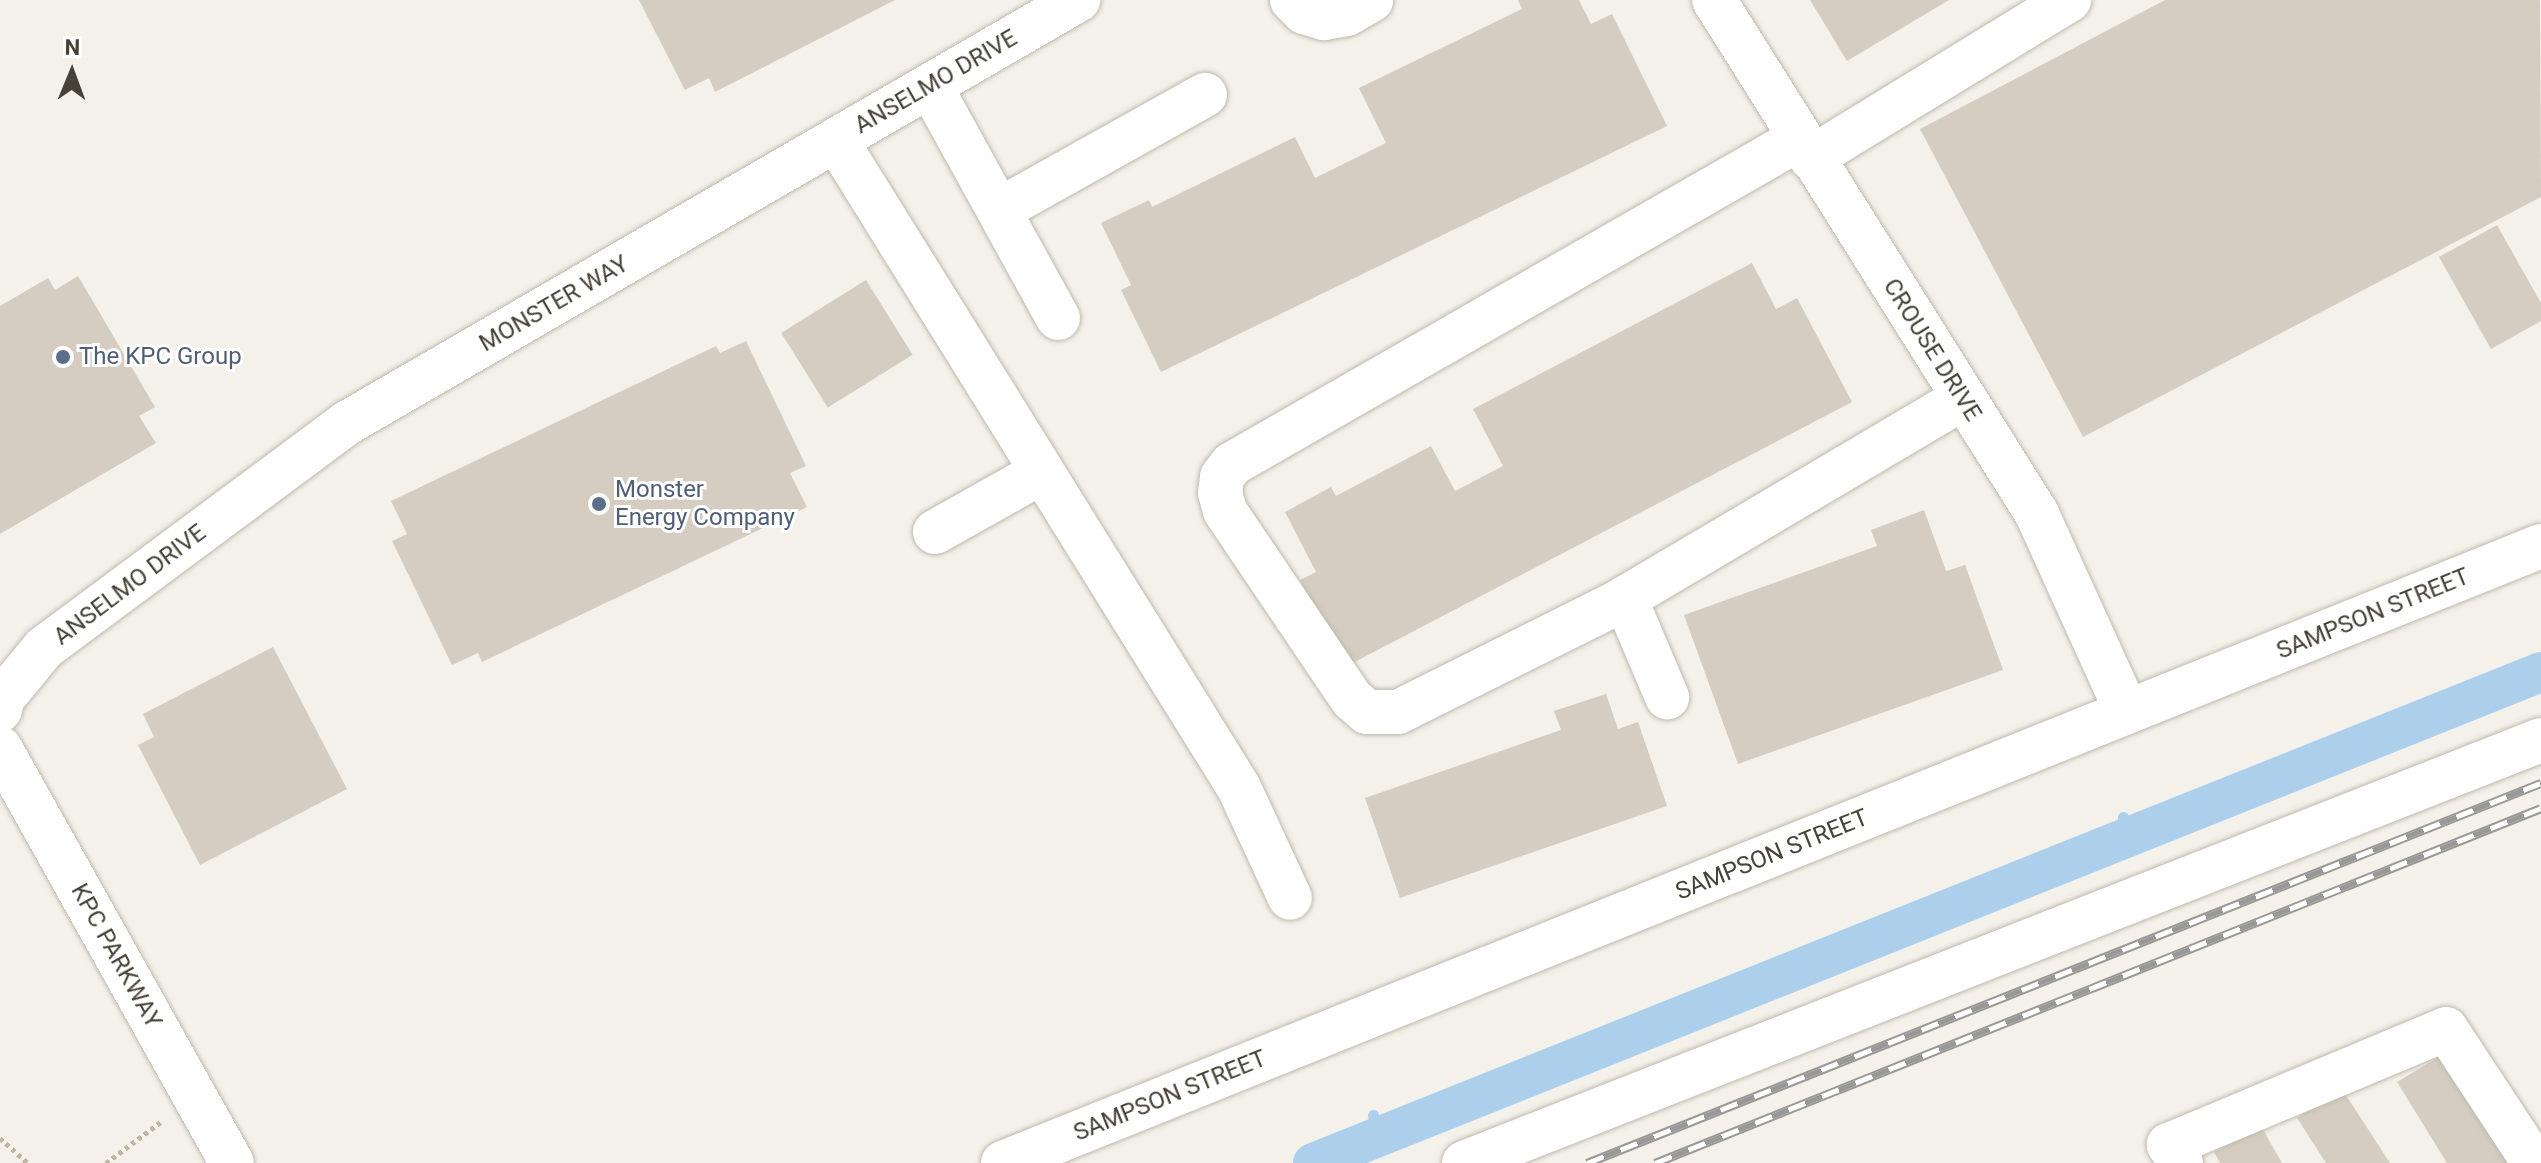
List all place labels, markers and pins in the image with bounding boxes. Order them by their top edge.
place label: The KPC Group [79,343,242,371]
marker: The KPC Group [54,348,72,366]
place label: Monster Energy Company [615,476,795,532]
marker: Monster Energy Company [590,495,608,513]

